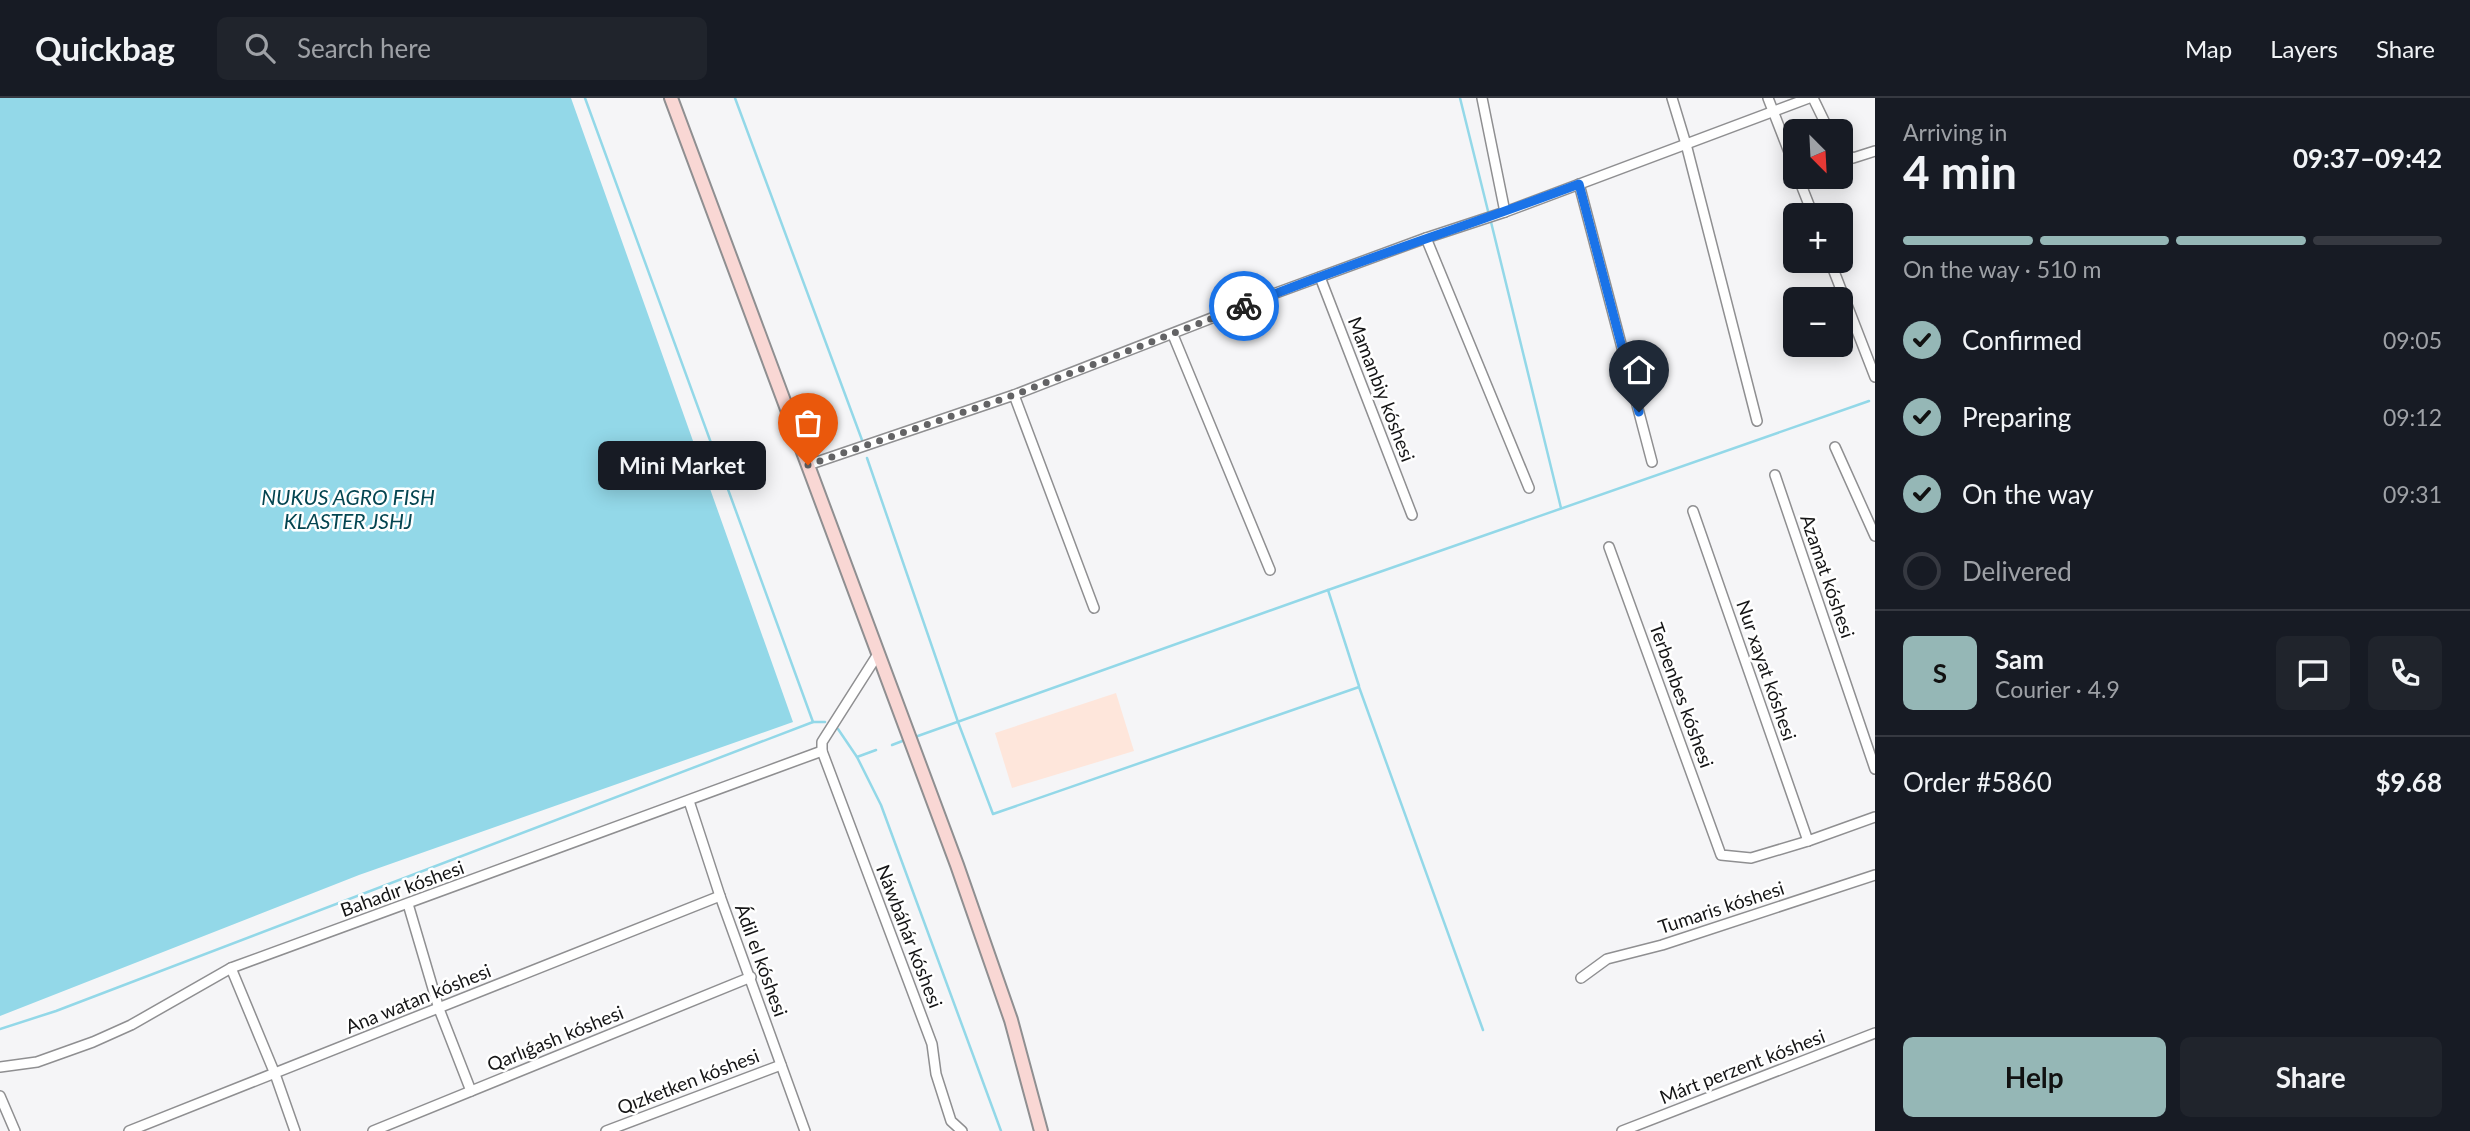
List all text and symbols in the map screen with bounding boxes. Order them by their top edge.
search box [217,17,707,80]
text: Quickbag [35,28,175,68]
icon: search [241,29,279,67]
text: Search here [297,32,431,64]
text: Map [2185,34,2232,63]
text: Layers [2270,34,2338,63]
text: Share [2376,34,2435,63]
text: Arriving in [1903,118,2007,146]
north arrow [1783,119,1853,189]
map controls [1783,119,1853,357]
text: 09:37–09:42 [2293,142,2442,174]
text: 4 min [1903,144,2017,199]
button: + [1783,203,1853,273]
text: On the way · 510 m [1903,255,2102,283]
courier [1209,271,1279,341]
icon: bike [1225,287,1263,325]
button: − [1783,287,1853,357]
street label: Mamanbiy kóshesi [1344,313,1420,465]
icon: check [1903,321,1941,359]
text: Confirmed [1962,324,2082,356]
text: 09:05 [2383,326,2442,354]
pin [1609,340,1669,412]
icon: home [1620,351,1658,389]
pin [778,393,838,465]
icon: check [1903,398,1941,436]
text: Preparing [1962,401,2071,433]
text: 09:12 [2383,403,2442,431]
icon: bag [789,404,827,442]
callout: Mini Market [598,440,766,490]
text: Mini Market [619,451,745,479]
icon: check [1903,475,1941,513]
text: On the way [1962,478,2094,510]
text: 09:31 [2383,480,2442,508]
water label: NUKUS AGRO FISH KLASTER JSHJ [261,484,435,533]
street label: Azamat kóshesi [1796,511,1860,641]
text: Delivered [1962,555,2072,587]
street label: Nur xayat kóshesi [1732,597,1802,743]
street label: Terbenbes kóshesi [1645,619,1719,771]
button: chat [2276,636,2350,710]
button: phone [2368,636,2442,710]
text: Sam [1995,643,2044,675]
text: S [1933,657,1947,689]
text: Courier · 4.9 [1995,675,2120,703]
text: Order #5860 [1903,766,2052,798]
text: $9.68 [2376,766,2442,798]
street label: Bahadır kóshesi [337,855,467,921]
street label: Náwbáhár kóshesi [872,861,948,1011]
street label: Tumaris kóshesi [1655,876,1787,938]
street label: Ádil el kóshesi [731,901,793,1019]
street label: Ana watan kóshesi [342,958,494,1038]
street label: Qarlıǵash kóshesi [484,1000,626,1076]
street label: Márt perzent kóshesi [1656,1024,1828,1108]
button: Help [1903,1037,2166,1117]
button: Share [2180,1037,2442,1117]
street label: Qızketken kóshesi [614,1043,762,1119]

